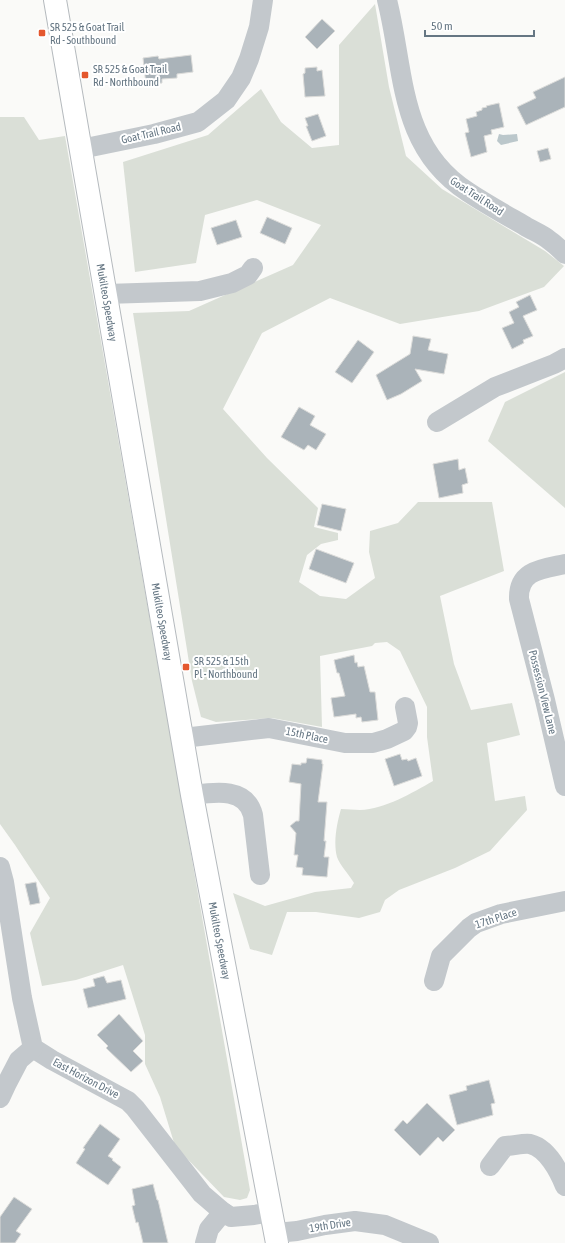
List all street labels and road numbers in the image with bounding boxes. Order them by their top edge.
street label: Goat Trail Road [120,120,182,146]
street label: Goat Trail Road [448,174,506,218]
street label: Mukilteo Speedway [95,263,120,343]
street label: Mukilteo Speedway [150,582,175,662]
street label: Possession View Lane [527,649,559,735]
street label: 15th Place [285,725,329,745]
street label: Mukilteo Speedway [206,901,233,981]
street label: 17th Place [474,906,518,930]
street label: East Horizon Drive [51,1056,121,1100]
street label: 19th Drive [308,1216,352,1234]

